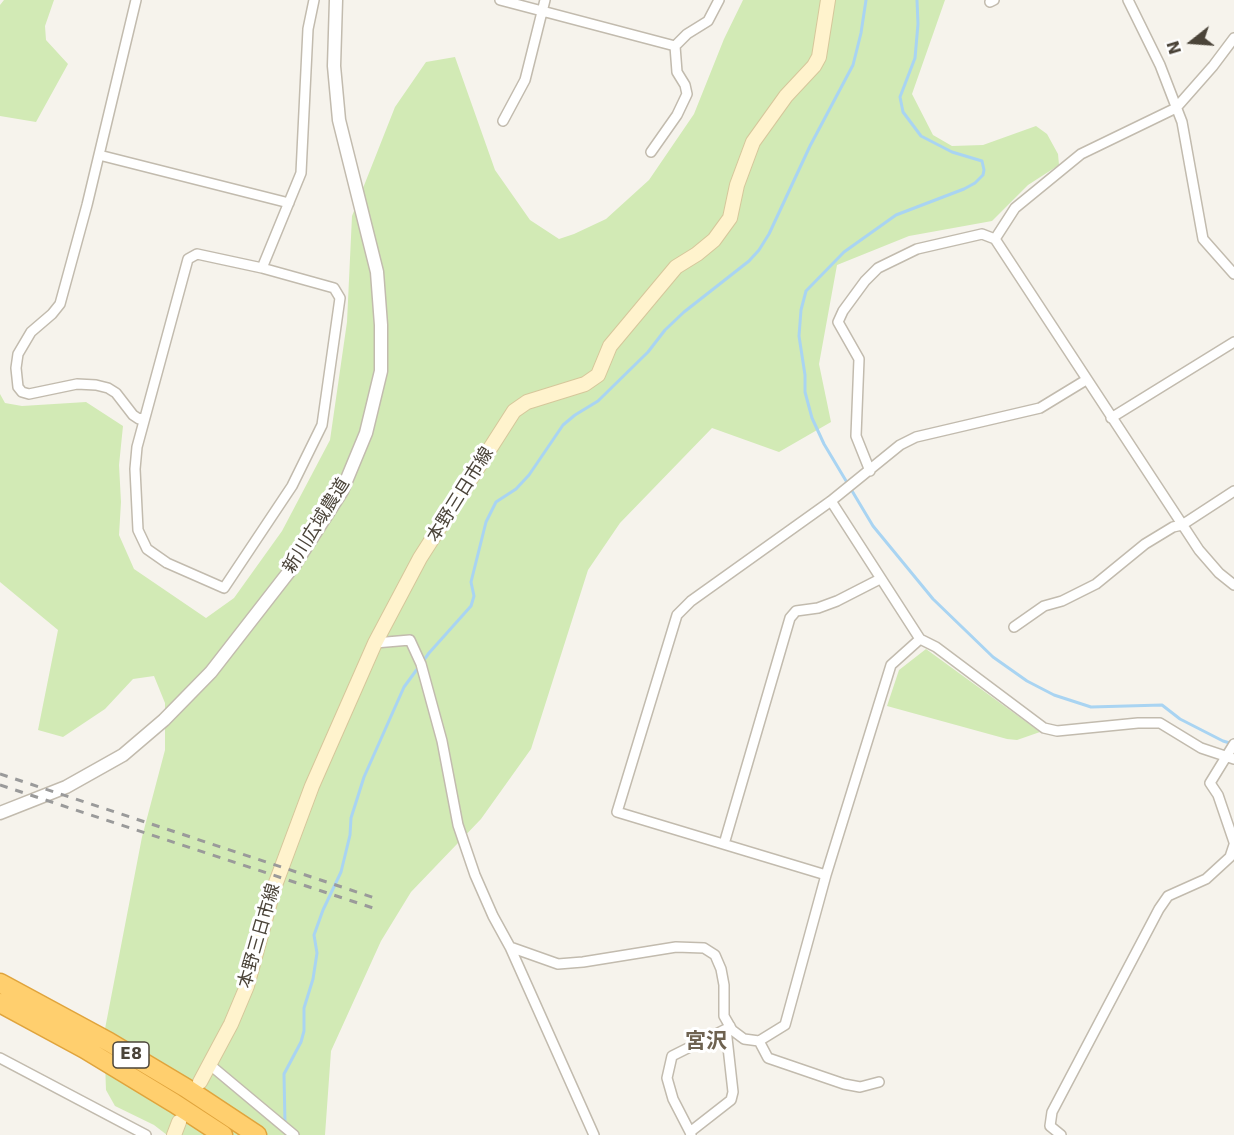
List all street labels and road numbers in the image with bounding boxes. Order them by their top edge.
street label: 本野三日市線 [423,443,499,547]
street label: 新川広域農道 [279,474,355,578]
street label: 本野三日市線 [235,881,285,991]
road number: E8 [113,1042,149,1068]

